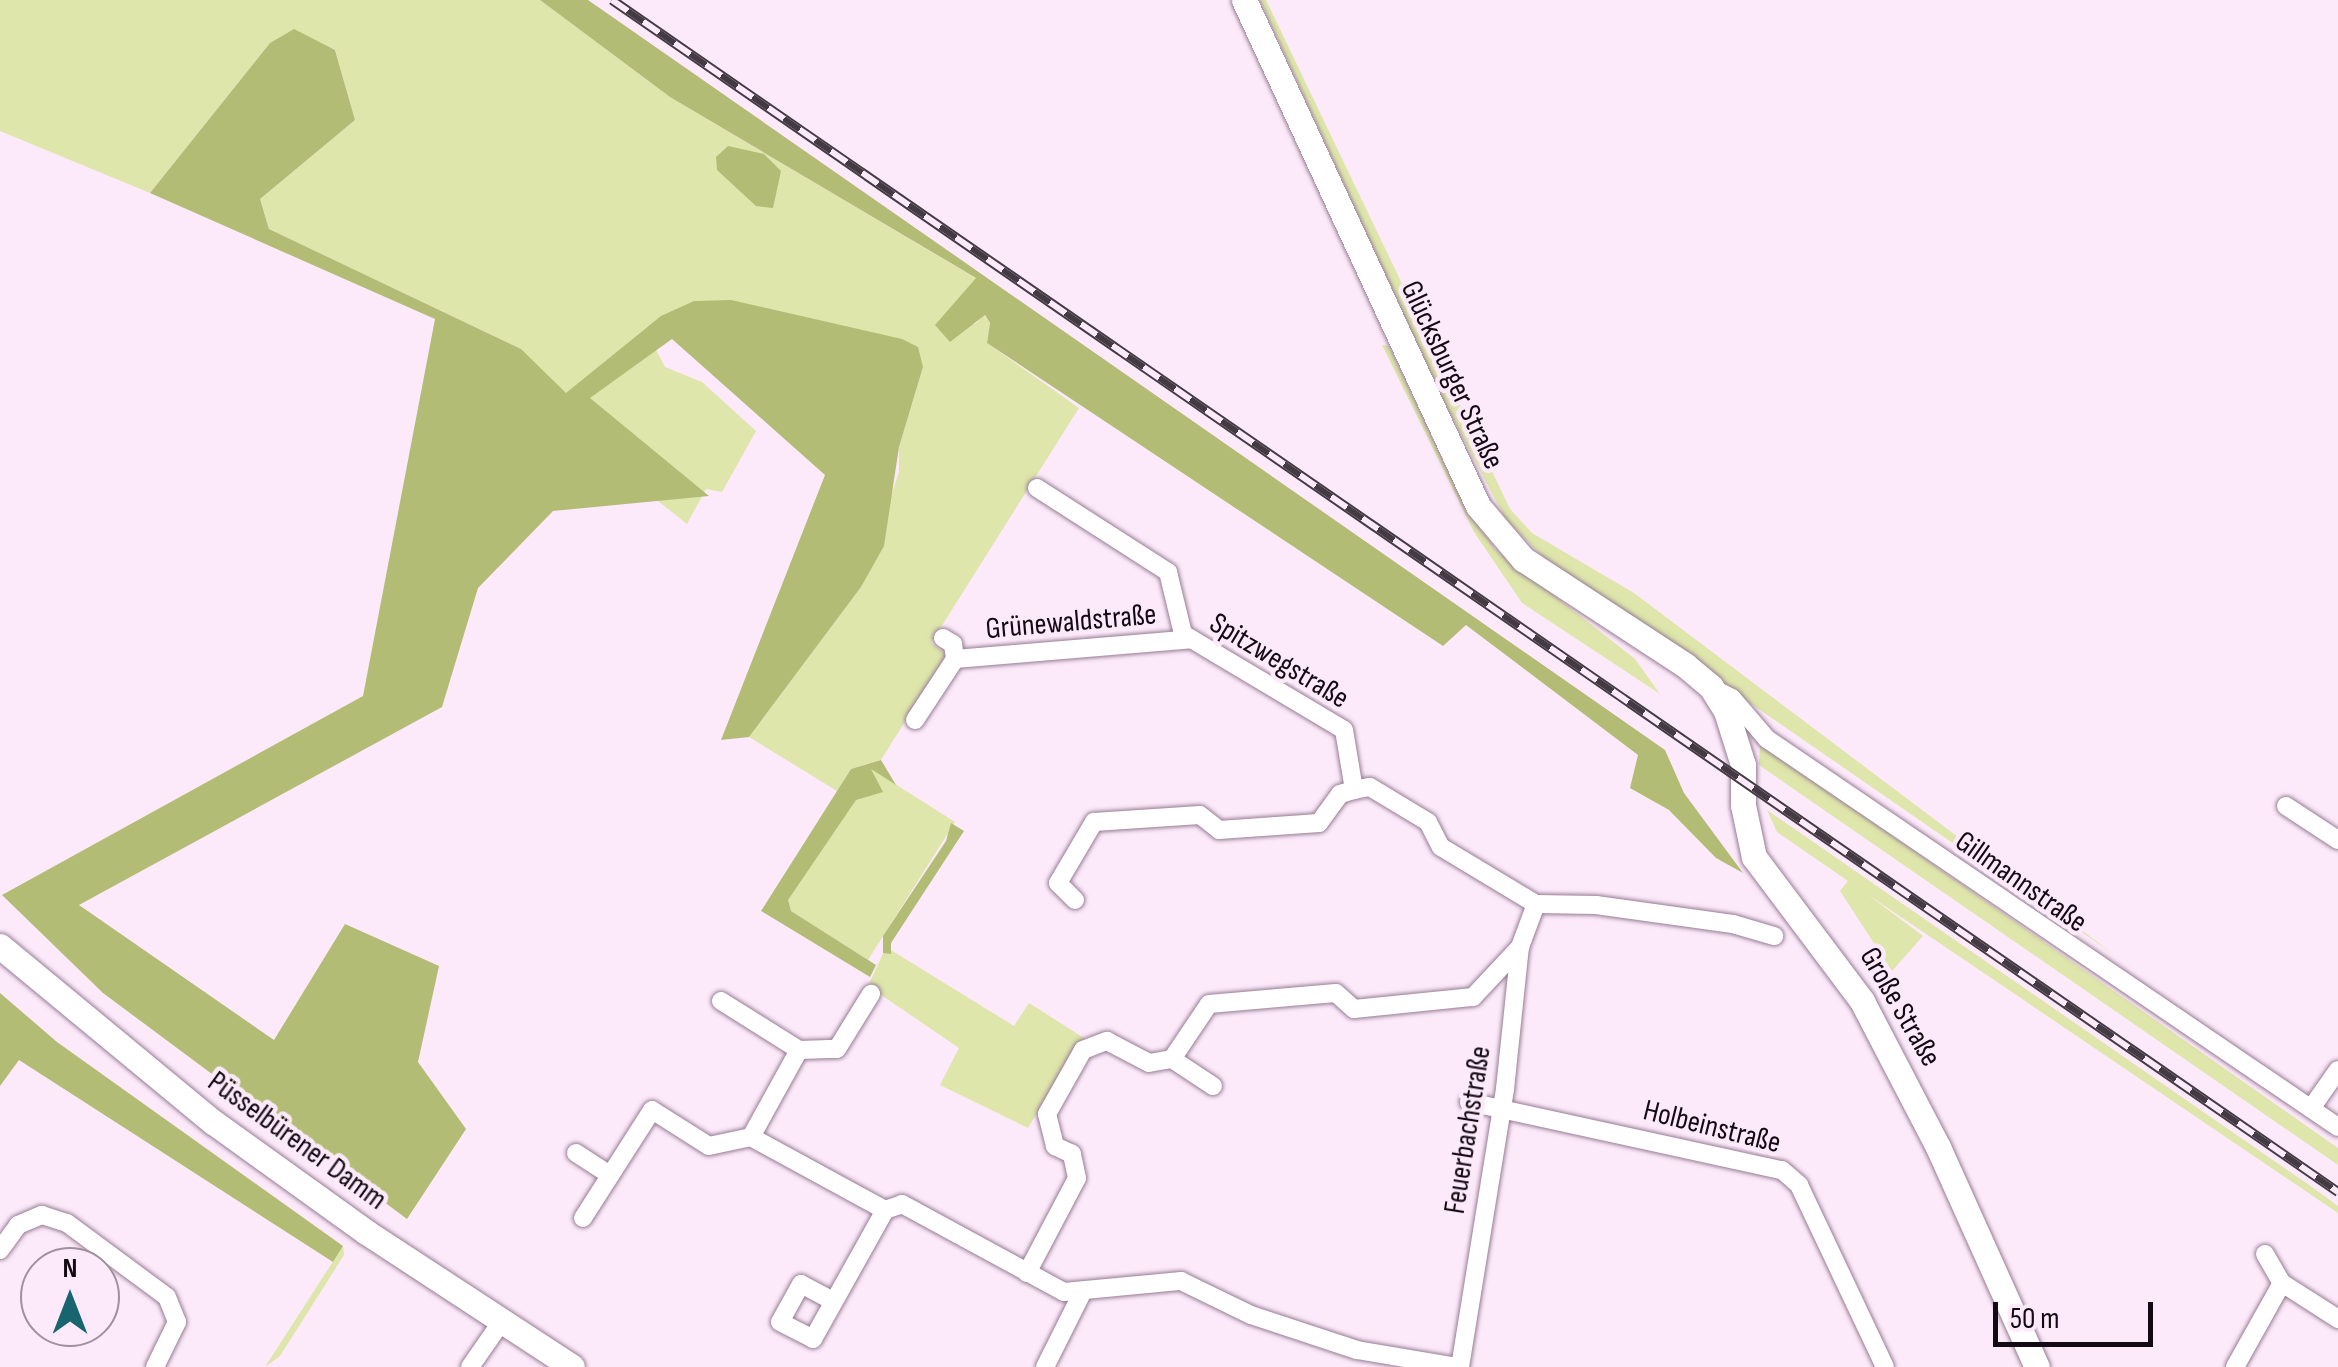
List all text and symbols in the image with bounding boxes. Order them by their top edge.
street label: Glücksburger Straße [1393,275,1511,475]
street label: Grünewaldstraße [984,597,1158,647]
street label: Spitzwegstraße [1203,605,1355,717]
street label: Gillmannstraße [1948,824,2094,940]
street label: Große Straße [1852,941,1948,1073]
street label: Feuerbachstraße [1437,1044,1499,1216]
street label: Püsselbürener Damm [201,1064,393,1218]
street label: Holbeinstraße [1640,1093,1784,1161]
north arrow [20,1247,120,1347]
text: N [63,1252,77,1285]
scale bar [1998,1282,2158,1344]
text: 50 m [2010,1301,2059,1337]

